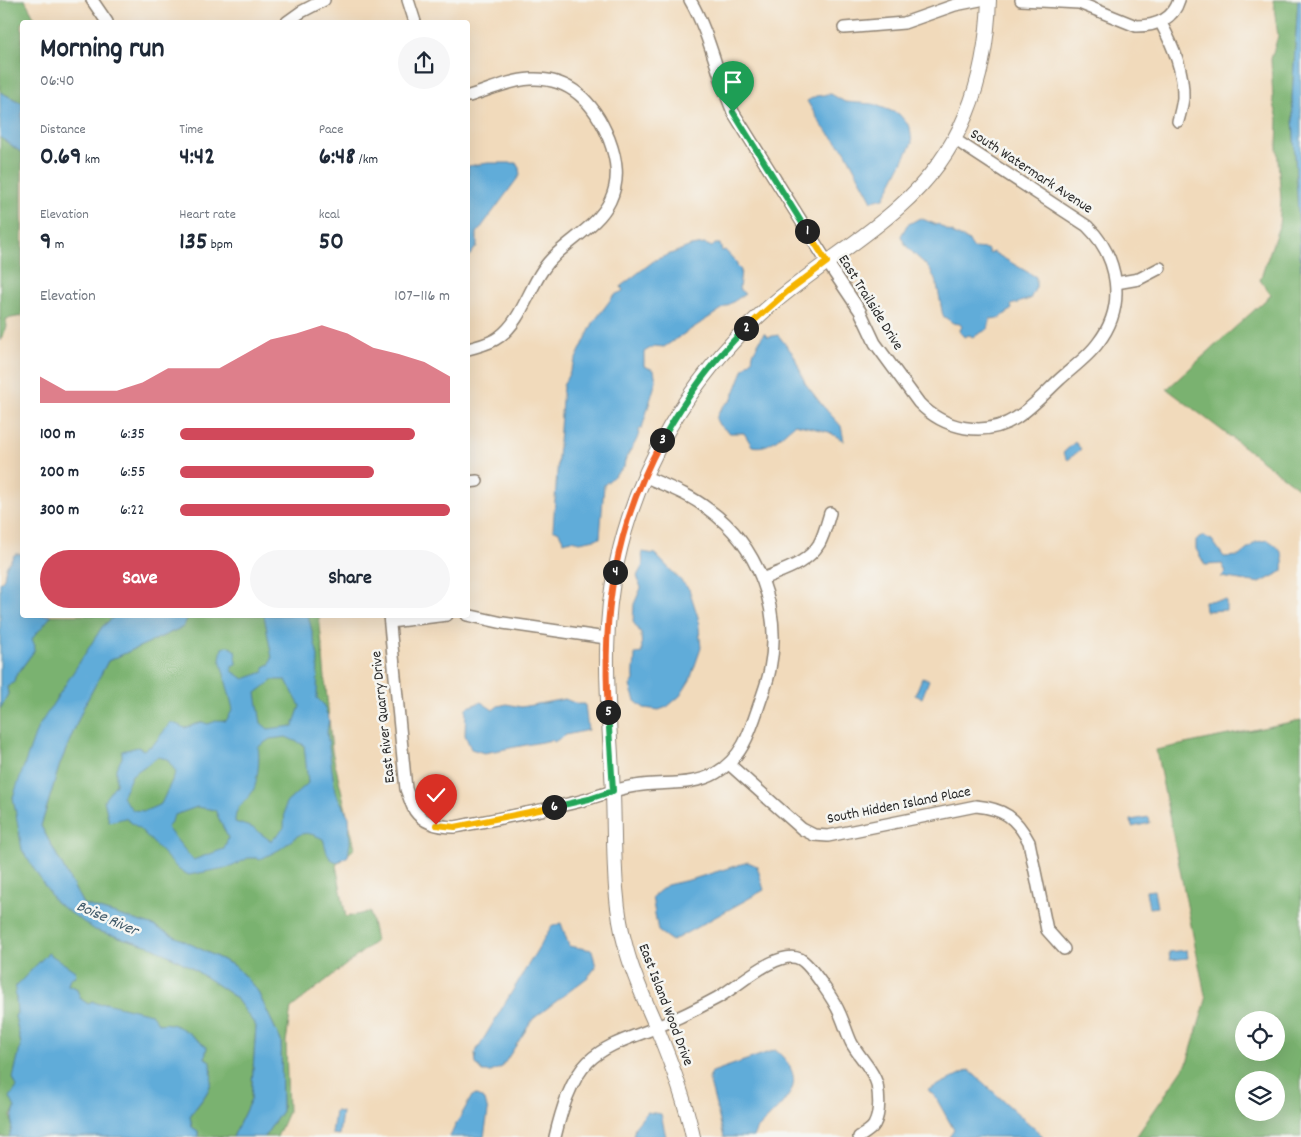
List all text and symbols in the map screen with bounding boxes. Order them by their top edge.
text: Morning run [40,31,164,71]
button: share [398,37,450,89]
pin [712,61,754,112]
icon: arrive [719,68,747,96]
text: 06:40 [40,70,75,93]
text: Distance [40,120,86,140]
text: Time [179,120,203,140]
text: Pace [319,120,343,140]
street label: South Watermark Avenue [965,124,1097,220]
text: 0.69 [40,140,81,176]
text: 4:42 [179,140,215,176]
text: 6:48 [319,140,355,176]
text: km [81,150,100,170]
text: /km [355,150,378,170]
text: Elevation [40,205,89,225]
text: Heart rate [179,205,236,225]
text: kcal [319,205,340,225]
pin: 1 [794,218,820,244]
text: 1 [806,221,809,241]
text: 9 [40,225,51,261]
text: 135 [179,225,207,261]
text: 50 [319,225,344,261]
text: m [51,235,64,255]
text: bpm [207,235,233,255]
street label: East Trailside Drive [832,251,908,355]
text: Elevation [40,285,96,308]
text: 107–116 m [394,285,450,308]
pin: 2 [734,316,758,340]
text: 2 [743,318,750,338]
text: 100 m [40,423,76,446]
text: 6:35 [120,423,145,446]
pin: 3 [650,428,674,452]
text: 3 [659,430,666,450]
text: 200 m [40,461,79,484]
text: 6:55 [120,461,145,484]
text: 300 m [40,499,79,522]
text: 6:22 [120,499,144,522]
button: Save [40,550,240,608]
button: Share [250,550,450,608]
pin: 4 [602,560,628,584]
text: 4 [613,562,618,582]
street label: East River Quarry Drive [366,649,402,784]
pin: 5 [596,700,620,724]
text: 5 [605,702,612,722]
pin [415,774,457,825]
icon: check [422,781,450,809]
street label: South Hidden Island Place [825,781,973,831]
pin: 6 [542,794,566,820]
text: 6 [551,797,558,817]
water label: Boise River [72,895,143,944]
street label: East Island Wood Drive [632,941,699,1070]
map controls [1235,1011,1285,1121]
button: locate [1235,1011,1285,1061]
button: layers [1235,1071,1285,1121]

